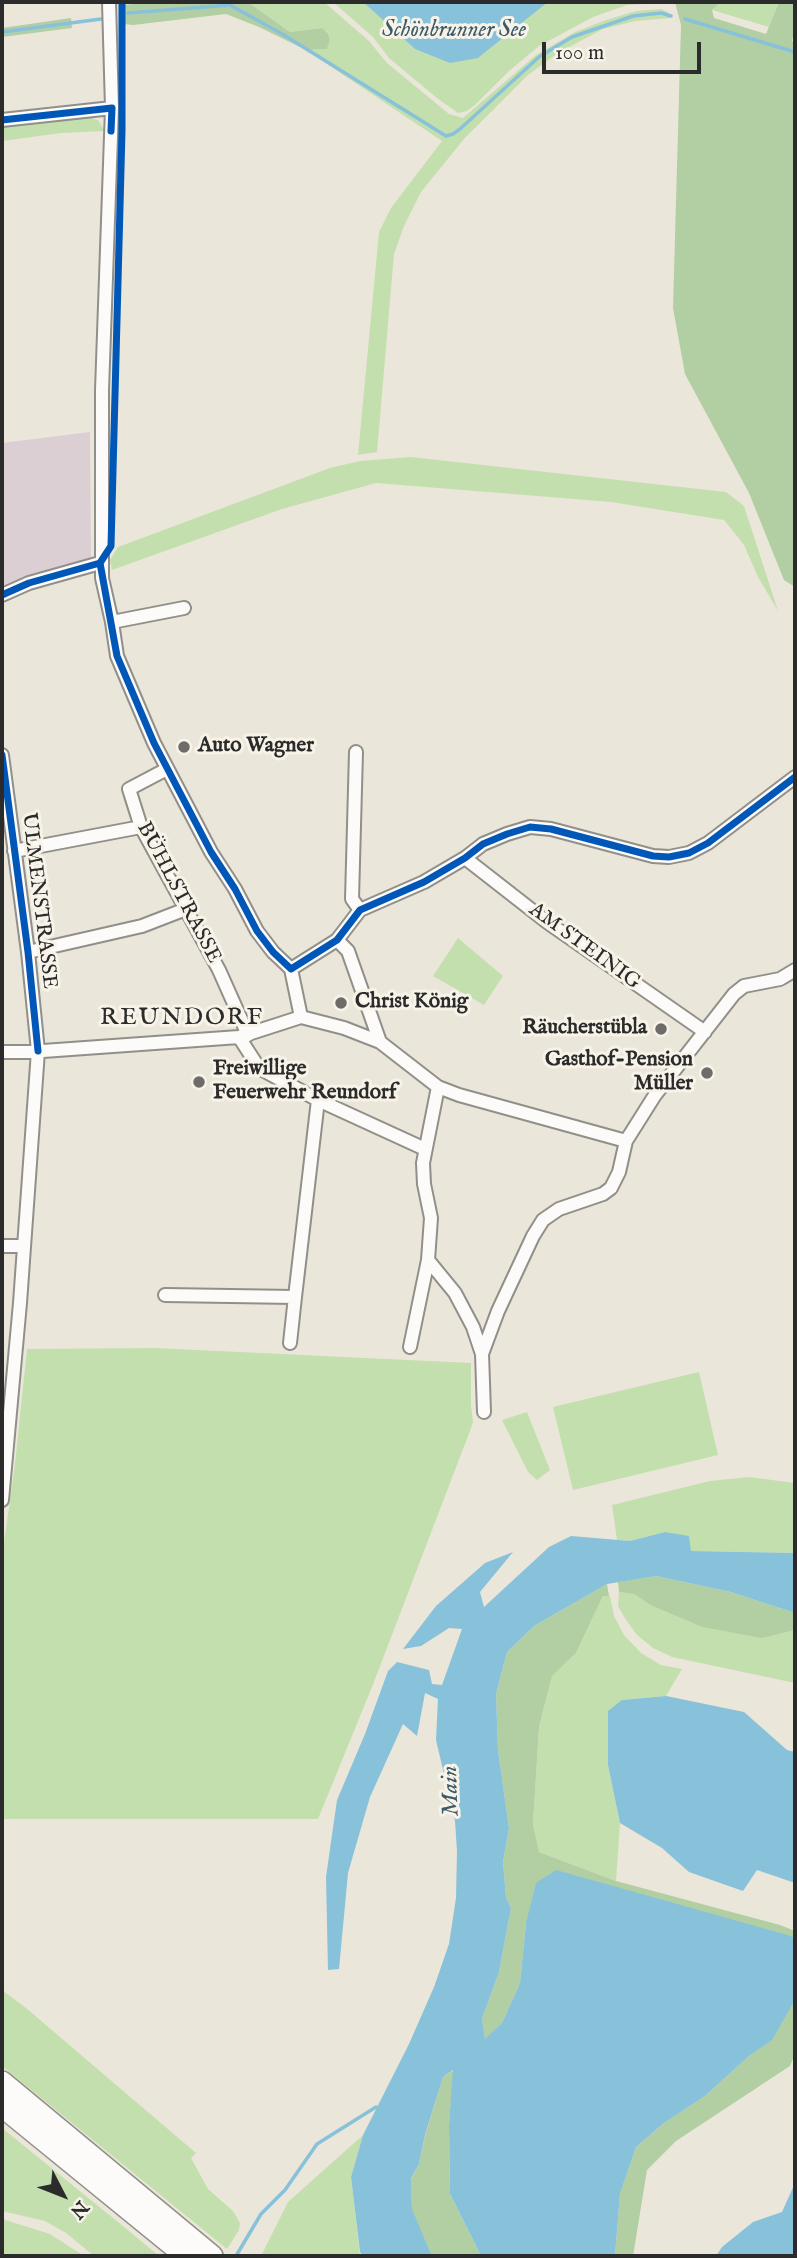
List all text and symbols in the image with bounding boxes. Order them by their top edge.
water label: Schönbrunner See [382,17,526,45]
scale bar [545,28,704,72]
text: 100 m [555,40,604,67]
place label: Auto Wagner [198,734,314,760]
marker: Auto Wagner [176,739,192,755]
street label: ULMENSTRASSE [15,812,61,990]
street label: BÜHLSTRASSE [130,818,226,968]
street label: AM STEINIG [523,898,645,996]
place label: Christ König [355,990,468,1016]
marker: Christ König [333,995,349,1011]
district label: REUNDORF [101,1005,263,1033]
place label: Räucherstübla [522,1016,647,1042]
marker: Räucherstübla [653,1021,669,1037]
place label: Gasthof-Pension Müller [545,1048,693,1098]
place label: Freiwillige Feuerwehr Reundorf [213,1057,396,1107]
marker: Gasthof-Pension Müller [699,1065,715,1081]
marker: Freiwillige Feuerwehr Reundorf [191,1074,207,1090]
water label: Main [437,1765,467,1817]
north arrow [28,2160,98,2230]
text: N [64,2195,93,2223]

